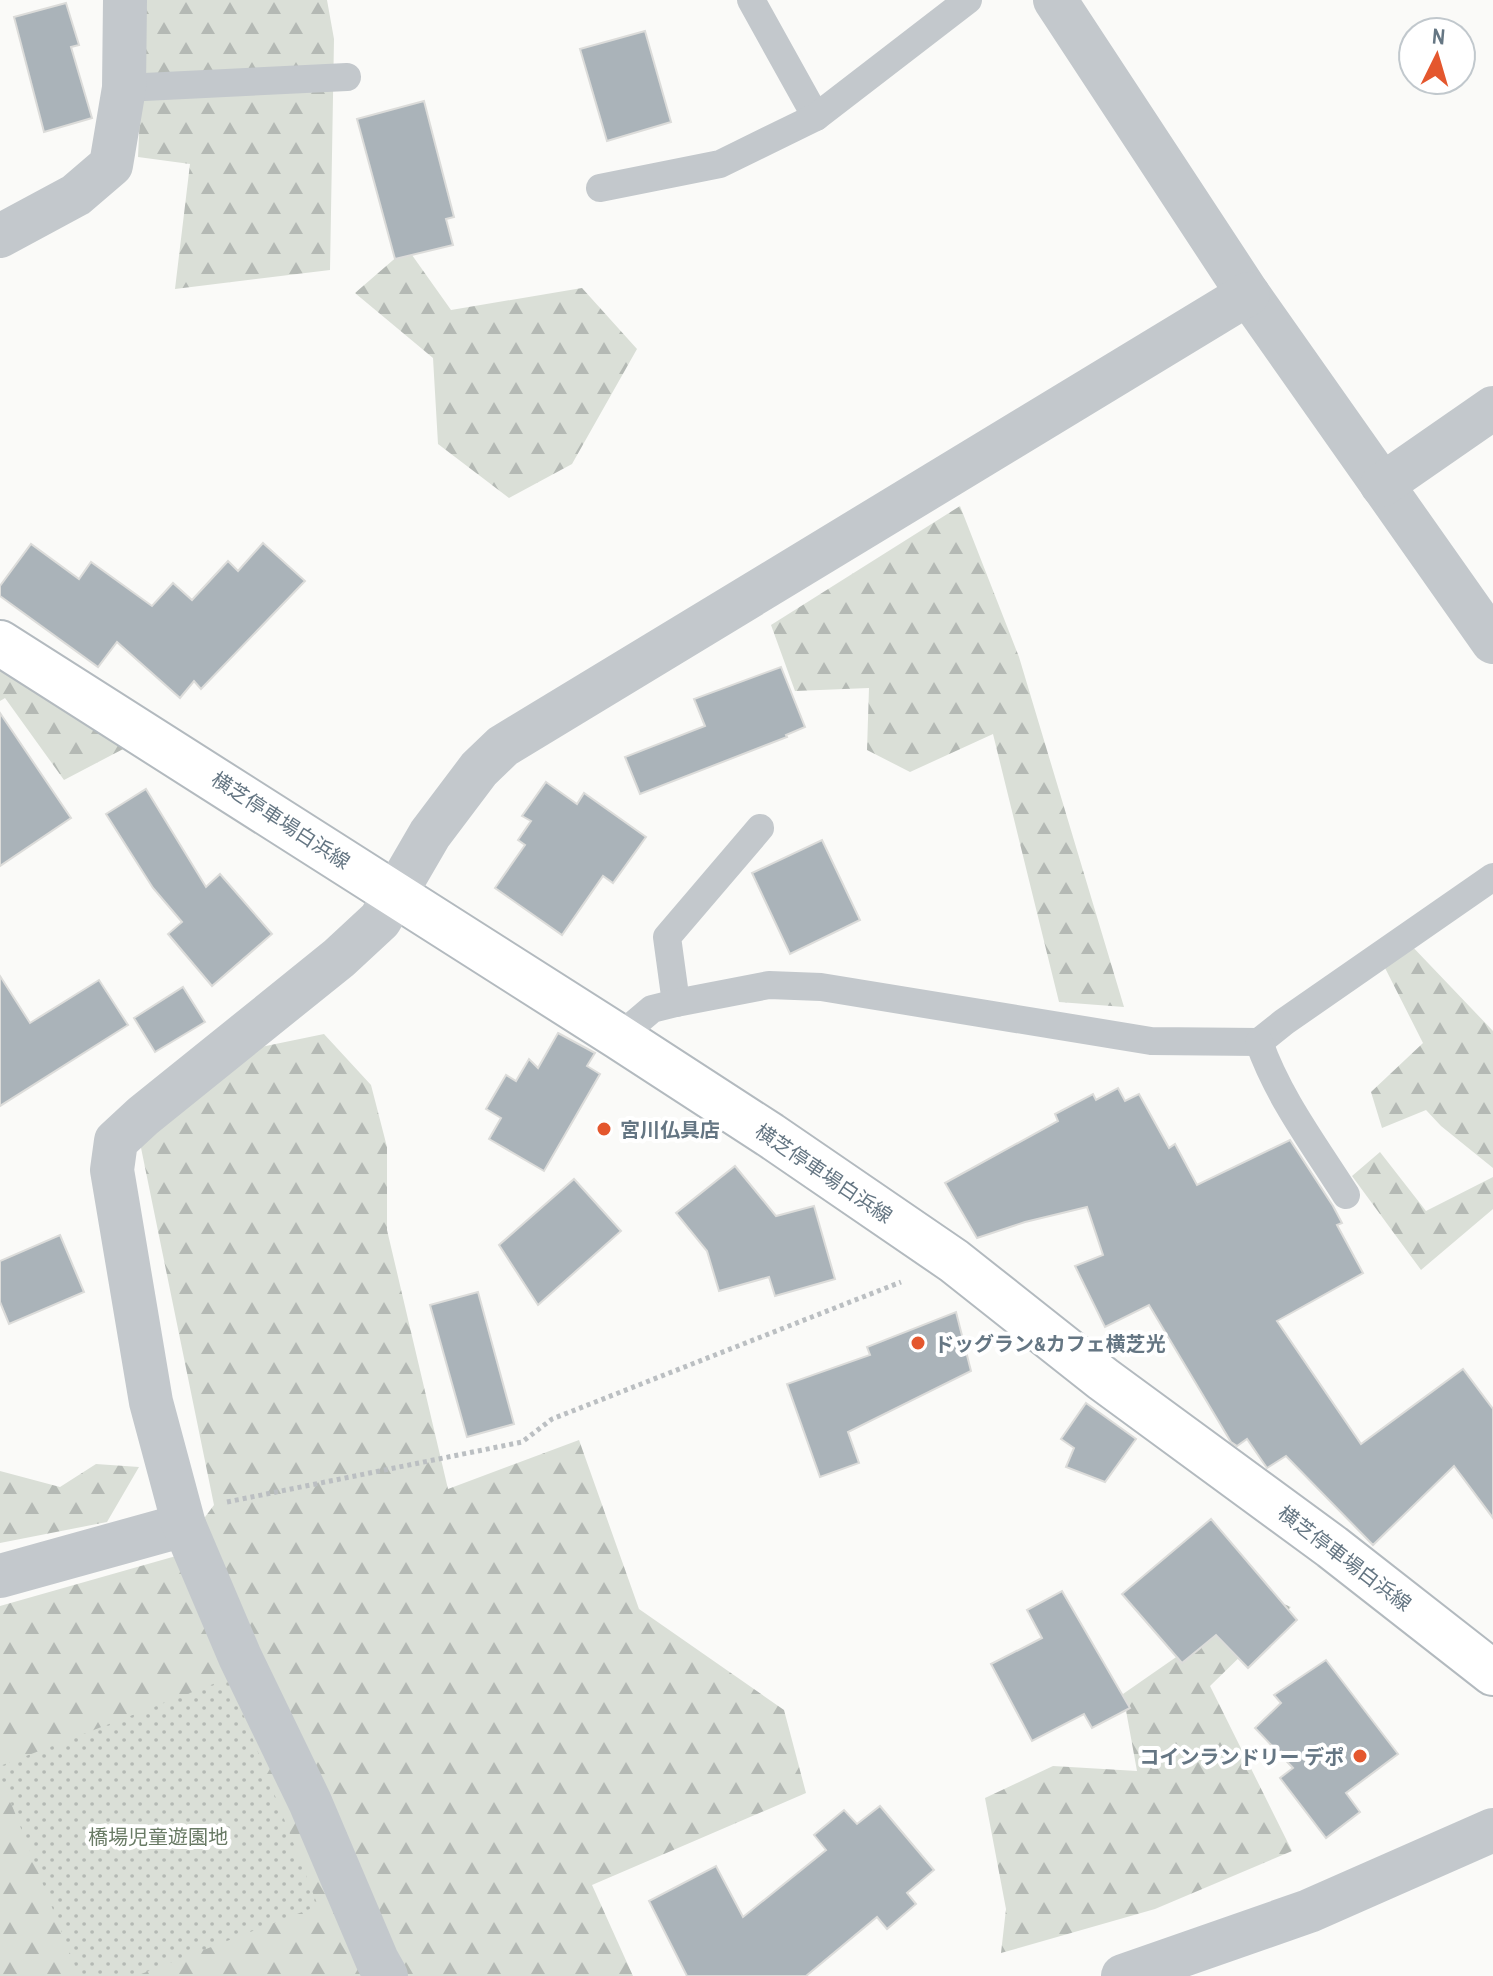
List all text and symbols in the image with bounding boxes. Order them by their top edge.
north arrow [1397,16,1477,96]
text: N [1431,21,1447,52]
street label: 横芝停車場白浜線 [207,765,355,875]
place label: 宮川仏具店 [620,1116,720,1143]
street label: 横芝停車場白浜線 [750,1117,898,1229]
marker: 宮川仏具店 [595,1120,613,1138]
place label: ドッグラン&カフェ横芝光 [934,1330,1166,1357]
marker: ドッグラン&カフェ横芝光 [909,1334,927,1352]
street label: 横芝停車場白浜線 [1273,1499,1417,1617]
place label: コインランドリー デポ [1139,1743,1344,1770]
marker: コインランドリー デポ [1351,1747,1369,1765]
park label: 橋場児童遊園地 [88,1823,228,1850]

